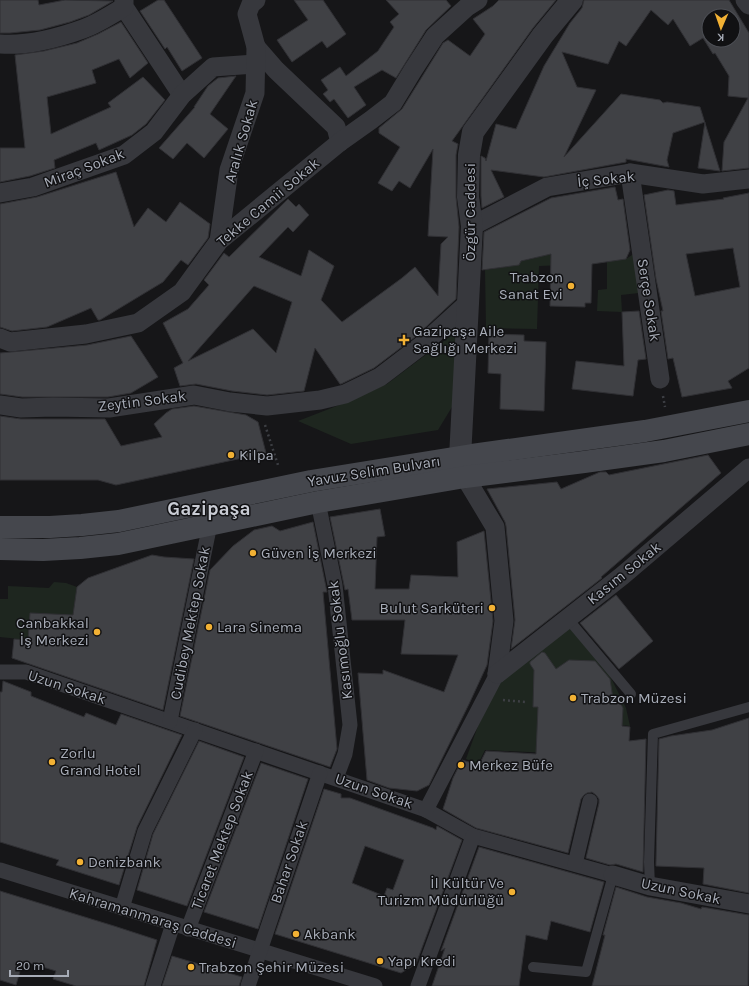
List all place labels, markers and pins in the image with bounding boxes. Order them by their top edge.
place label: Trabzon Sanat Evi [499,268,563,303]
marker: Trabzon Sanat Evi [566,281,576,291]
place label: Gazipaşa Aile Sağlığı Merkezi [413,322,518,357]
marker: Gazipaşa Aile Sağlığı Merkezi [398,334,410,346]
place label: Kilpa [239,446,274,464]
marker: Kilpa [226,450,236,460]
place label: Güven İş Merkezi [261,544,377,562]
marker: Güven İş Merkezi [248,548,258,558]
place label: Bulut Sarküteri [380,599,484,617]
marker: Bulut Sarküteri [487,603,497,613]
place label: Canbakkal İş Merkezi [16,614,89,649]
place label: Lara Sinema [217,618,302,636]
marker: Lara Sinema [204,622,214,632]
marker: Canbakkal İş Merkezi [92,627,102,637]
place label: Trabzon Müzesi [581,689,687,707]
marker: Trabzon Müzesi [568,693,578,703]
place label: Zorlu Grand Hotel [60,744,141,779]
place label: Merkez Büfe [469,756,553,774]
marker: Zorlu Grand Hotel [47,757,57,767]
marker: Merkez Büfe [456,760,466,770]
place label: Denizbank [88,853,161,871]
marker: Denizbank [75,857,85,867]
place label: İl Kültür Ve Turizm Müdürlüğü [378,874,504,909]
marker: İl Kültür Ve Turizm Müdürlüğü [507,887,517,897]
place label: Akbank [304,925,356,943]
marker: Akbank [291,929,301,939]
place label: Yapı Kredi [388,952,456,970]
marker: Yapı Kredi [375,956,385,966]
place label: Trabzon Şehir Müzesi [199,958,344,976]
marker: Trabzon Şehir Müzesi [186,962,196,972]

